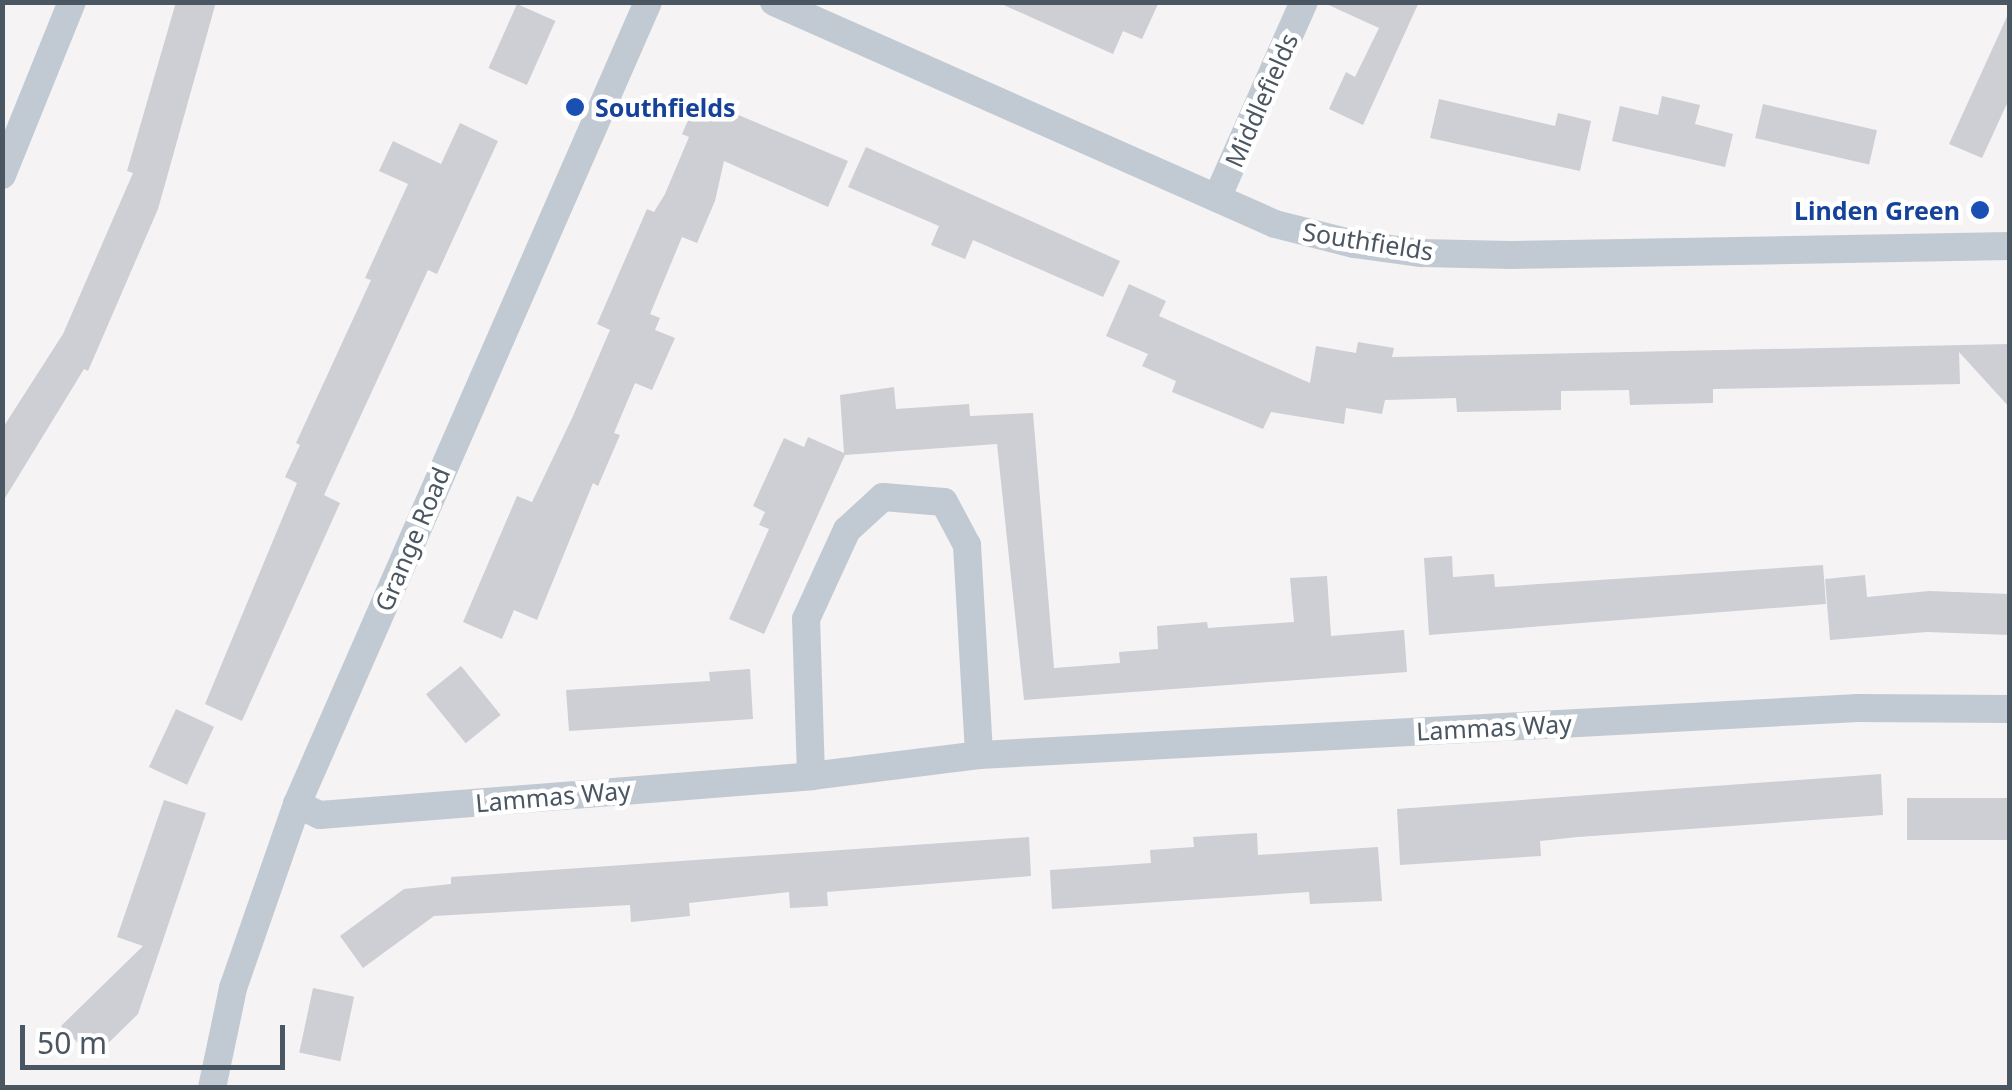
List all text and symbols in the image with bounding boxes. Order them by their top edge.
street label: Middlefields [1218,28,1304,172]
place label: Southfields [595,92,736,122]
marker: Southfields [564,96,586,118]
place label: Linden Green [1794,195,1960,225]
marker: Linden Green [1969,199,1991,221]
street label: Southfields [1301,216,1435,266]
street label: Grange Road [368,462,456,616]
street label: Lammas Way [1415,708,1573,746]
street label: Lammas Way [474,774,632,818]
scale bar [25,1005,290,1067]
text: 50 m [37,1022,107,1063]

